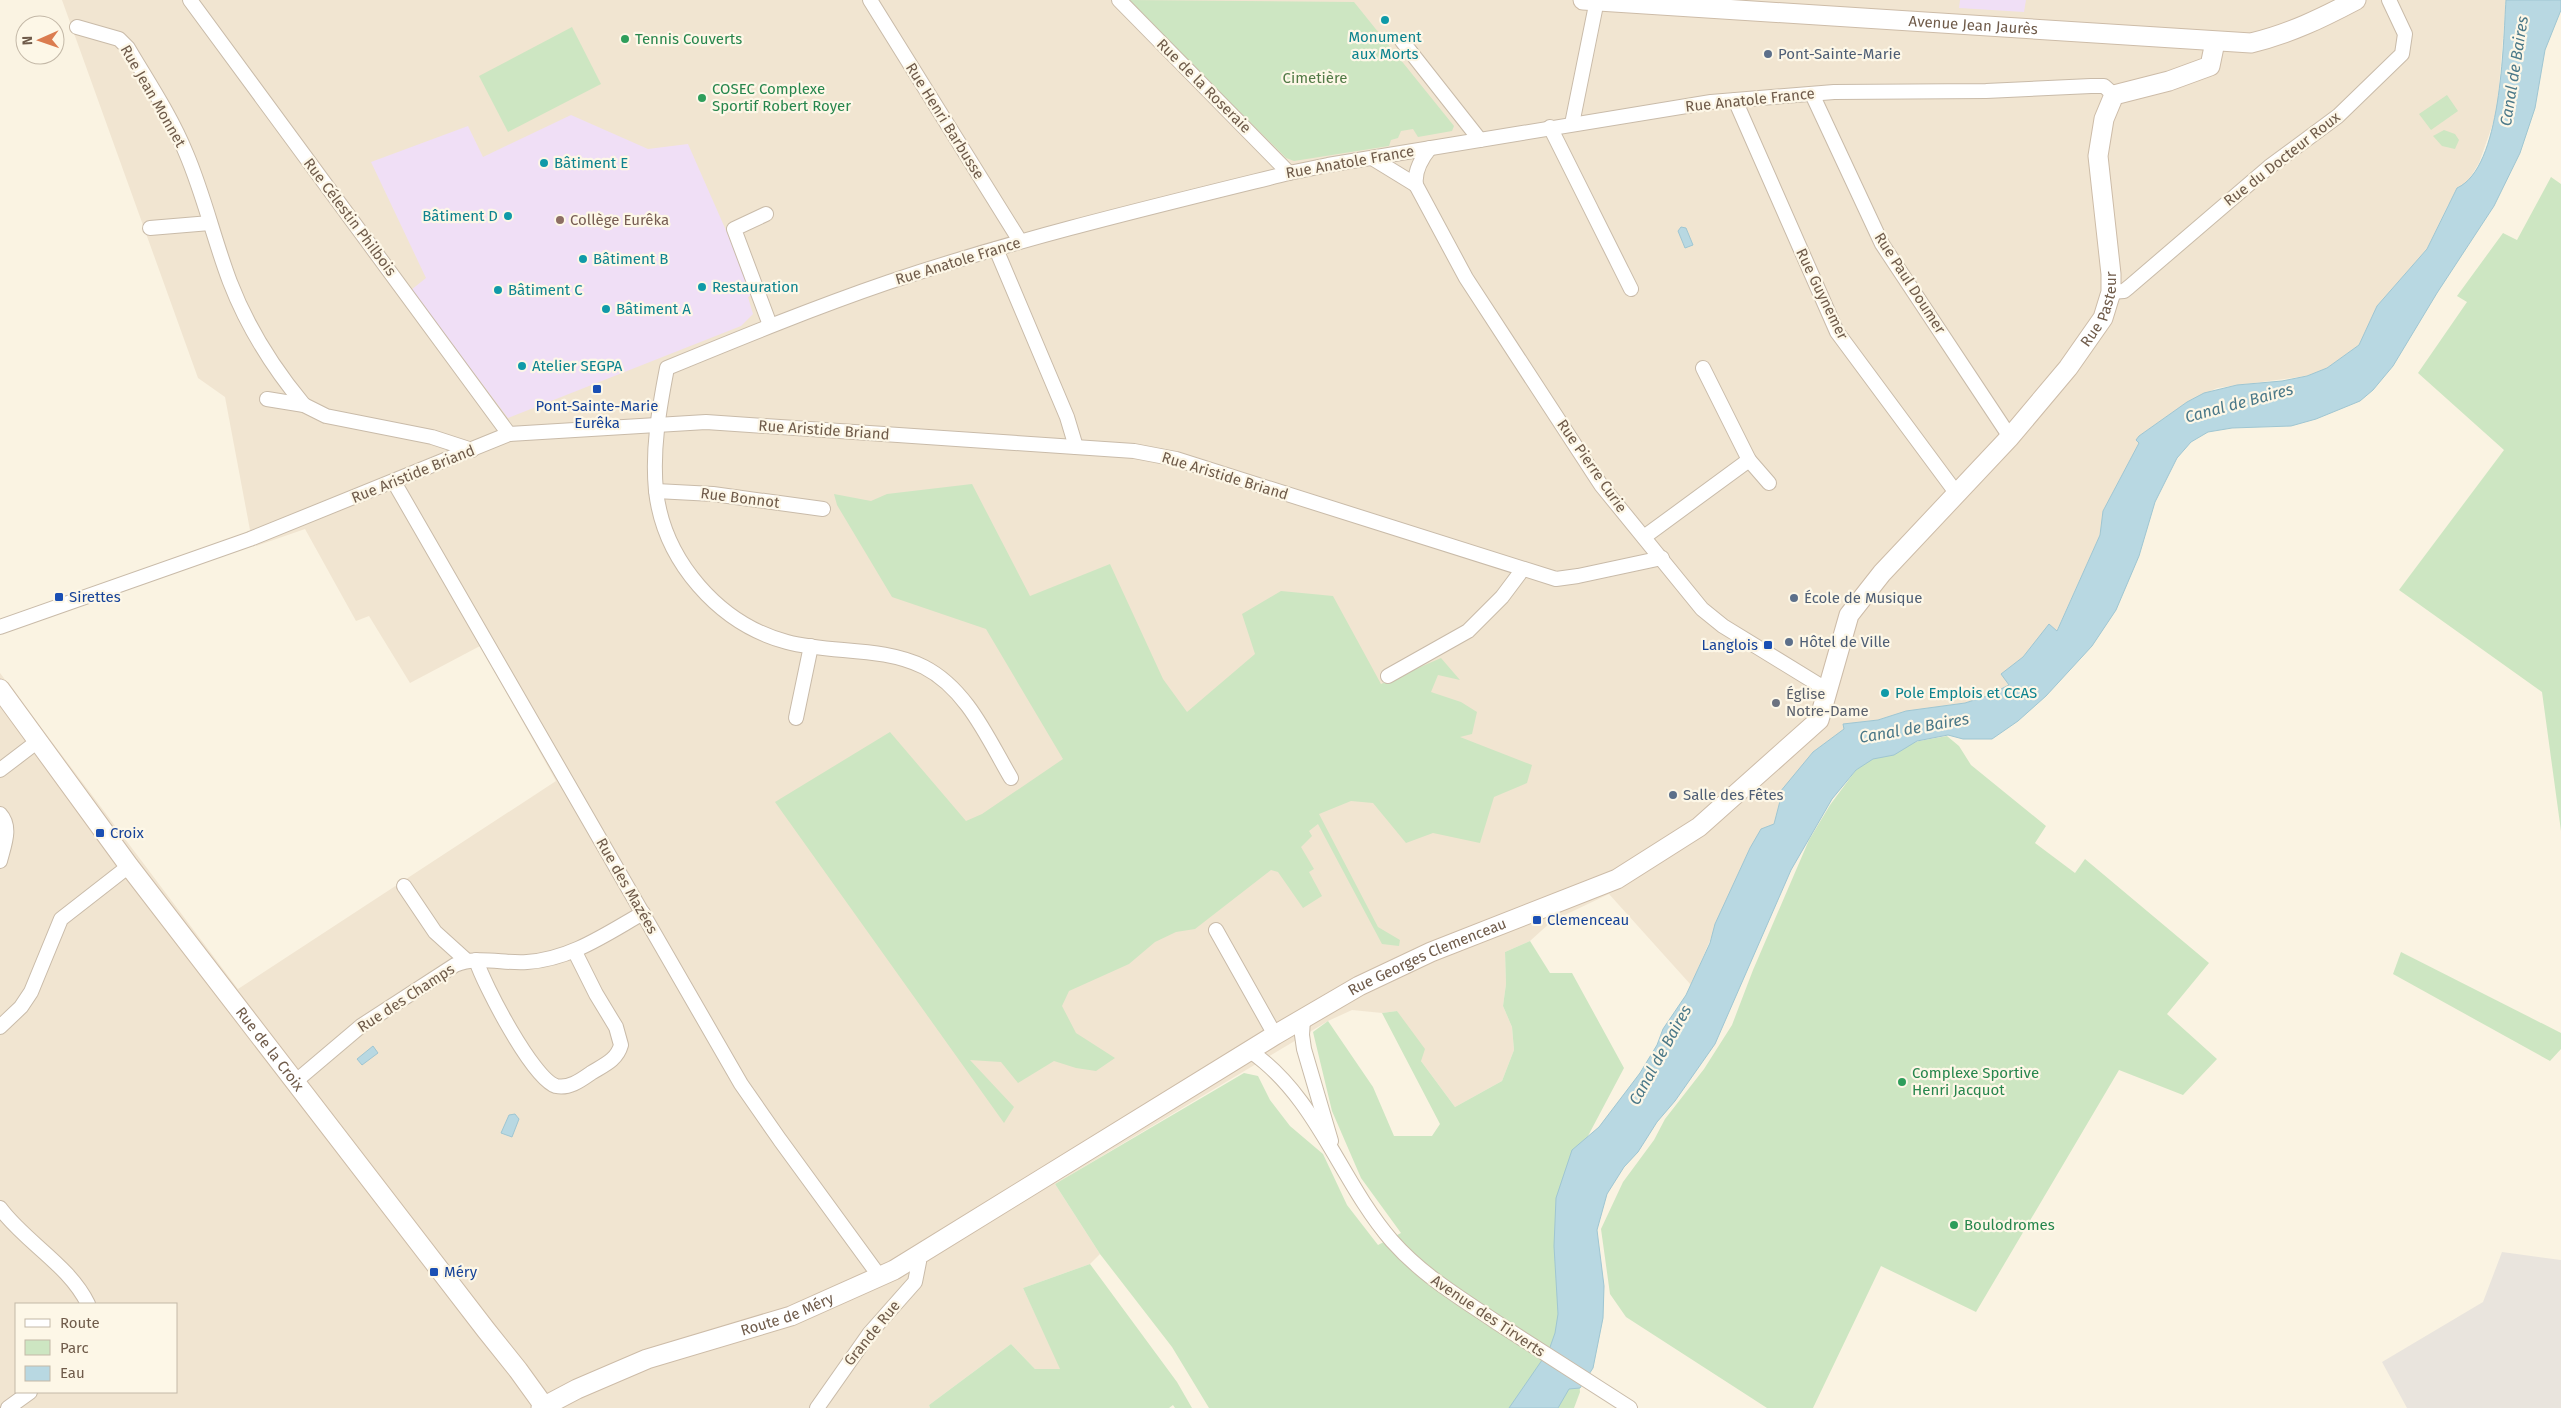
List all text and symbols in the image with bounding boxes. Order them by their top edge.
street label: Avenue Jean Jaurès [1908,12,2038,38]
marker: Monument aux Morts [1379,14,1391,26]
north arrow [15,15,65,65]
water label: Canal de Baires [2496,15,2532,127]
place label: Monument aux Morts [1348,28,1422,63]
place label: Tennis Couverts [635,30,742,48]
marker: Tennis Couverts [619,33,631,45]
text: N [19,35,36,45]
street label: Rue de la Roseraie [1153,35,1255,137]
street label: Rue Jean Monnet [116,42,190,151]
place label: Pont-Sainte-Marie [1778,45,1901,63]
marker: Pont-Sainte-Marie [1762,48,1774,60]
street label: Rue Henri Barbusse [902,59,988,183]
park label: Cimetière [1283,69,1348,87]
place label: COSEC Complexe Sportif Robert Royer [712,80,851,115]
street label: Rue Anatole France [1684,84,1816,116]
marker: COSEC Complexe Sportif Robert Royer [696,92,708,104]
street label: Rue du Docteur Roux [2220,108,2344,210]
street label: Rue Anatole France [1284,142,1416,182]
place label: Bâtiment E [554,154,628,172]
street label: Rue Célestin Philbois [300,155,400,279]
marker: Bâtiment E [538,157,550,169]
place label: Bâtiment D [422,207,498,225]
marker: Bâtiment D [502,210,514,222]
place label: Collège Eurêka [570,211,669,229]
marker: Collège Eurêka [554,214,566,226]
street label: Rue Paul Doumer [1871,229,1950,337]
street label: Rue Anatole France [893,233,1023,289]
street label: Rue Guynemer [1792,245,1852,343]
place label: Bâtiment B [593,250,668,268]
marker: Bâtiment B [577,253,589,265]
street label: Rue Pasteur [2077,271,2120,350]
place label: Restauration [712,278,799,296]
place label: Bâtiment C [508,281,583,299]
marker: Restauration [696,281,708,293]
marker: Bâtiment C [492,284,504,296]
place label: Bâtiment A [616,300,691,318]
marker: Bâtiment A [600,303,612,315]
place label: Atelier SEGPA [532,357,623,375]
marker: Atelier SEGPA [516,360,528,372]
water label: Canal de Baires [2183,379,2295,427]
marker: Pont-Sainte-Marie Eurêka [591,383,603,395]
place label: Pont-Sainte-Marie Eurêka [536,397,658,432]
street label: Rue Aristide Briand [758,416,890,444]
street label: Rue Pierre Curie [1553,416,1631,516]
street label: Rue Aristide Briand [349,441,477,507]
street label: Rue Aristide Briand [1160,448,1290,504]
street label: Rue Bonnot [699,484,781,512]
place label: Sirettes [69,588,121,606]
place label: École de Musique [1804,589,1922,607]
marker: Sirettes [53,591,65,603]
marker: École de Musique [1788,592,1800,604]
place label: Hôtel de Ville [1799,633,1890,651]
place label: Langlois [1702,636,1758,654]
marker: Hôtel de Ville [1783,636,1795,648]
marker: Langlois [1762,639,1774,651]
place label: Pole Emplois et CCAS [1895,684,2037,702]
place label: Église Notre-Dame [1786,685,1869,720]
marker: Pole Emplois et CCAS [1879,687,1891,699]
marker: Église Notre-Dame [1770,697,1782,709]
water label: Canal de Baires [1858,709,1970,747]
place label: Salle des Fêtes [1683,786,1784,804]
marker: Salle des Fêtes [1667,789,1679,801]
place label: Croix [110,824,145,842]
marker: Croix [94,827,106,839]
street label: Rue des Mazées [592,835,662,937]
place label: Clemenceau [1547,911,1629,929]
street label: Rue Georges Clemenceau [1345,914,1509,1000]
marker: Clemenceau [1531,914,1543,926]
street label: Rue des Champs [354,960,458,1036]
water label: Canal de Baires [1625,1002,1695,1108]
street label: Rue de la Croix [232,1003,308,1095]
place label: Complexe Sportive Henri Jacquot [1912,1064,2039,1099]
marker: Complexe Sportive Henri Jacquot [1896,1076,1908,1088]
place label: Boulodromes [1964,1216,2055,1234]
marker: Boulodromes [1948,1219,1960,1231]
place label: Méry [444,1263,478,1281]
marker: Méry [428,1266,440,1278]
street label: Avenue des Tirverts [1428,1271,1548,1361]
street label: Route de Méry [738,1289,837,1340]
street label: Grande Rue [840,1297,904,1369]
legend [15,1303,178,1393]
text: Route [60,1314,100,1332]
text: Parc [60,1339,89,1357]
text: Eau [60,1364,85,1382]

